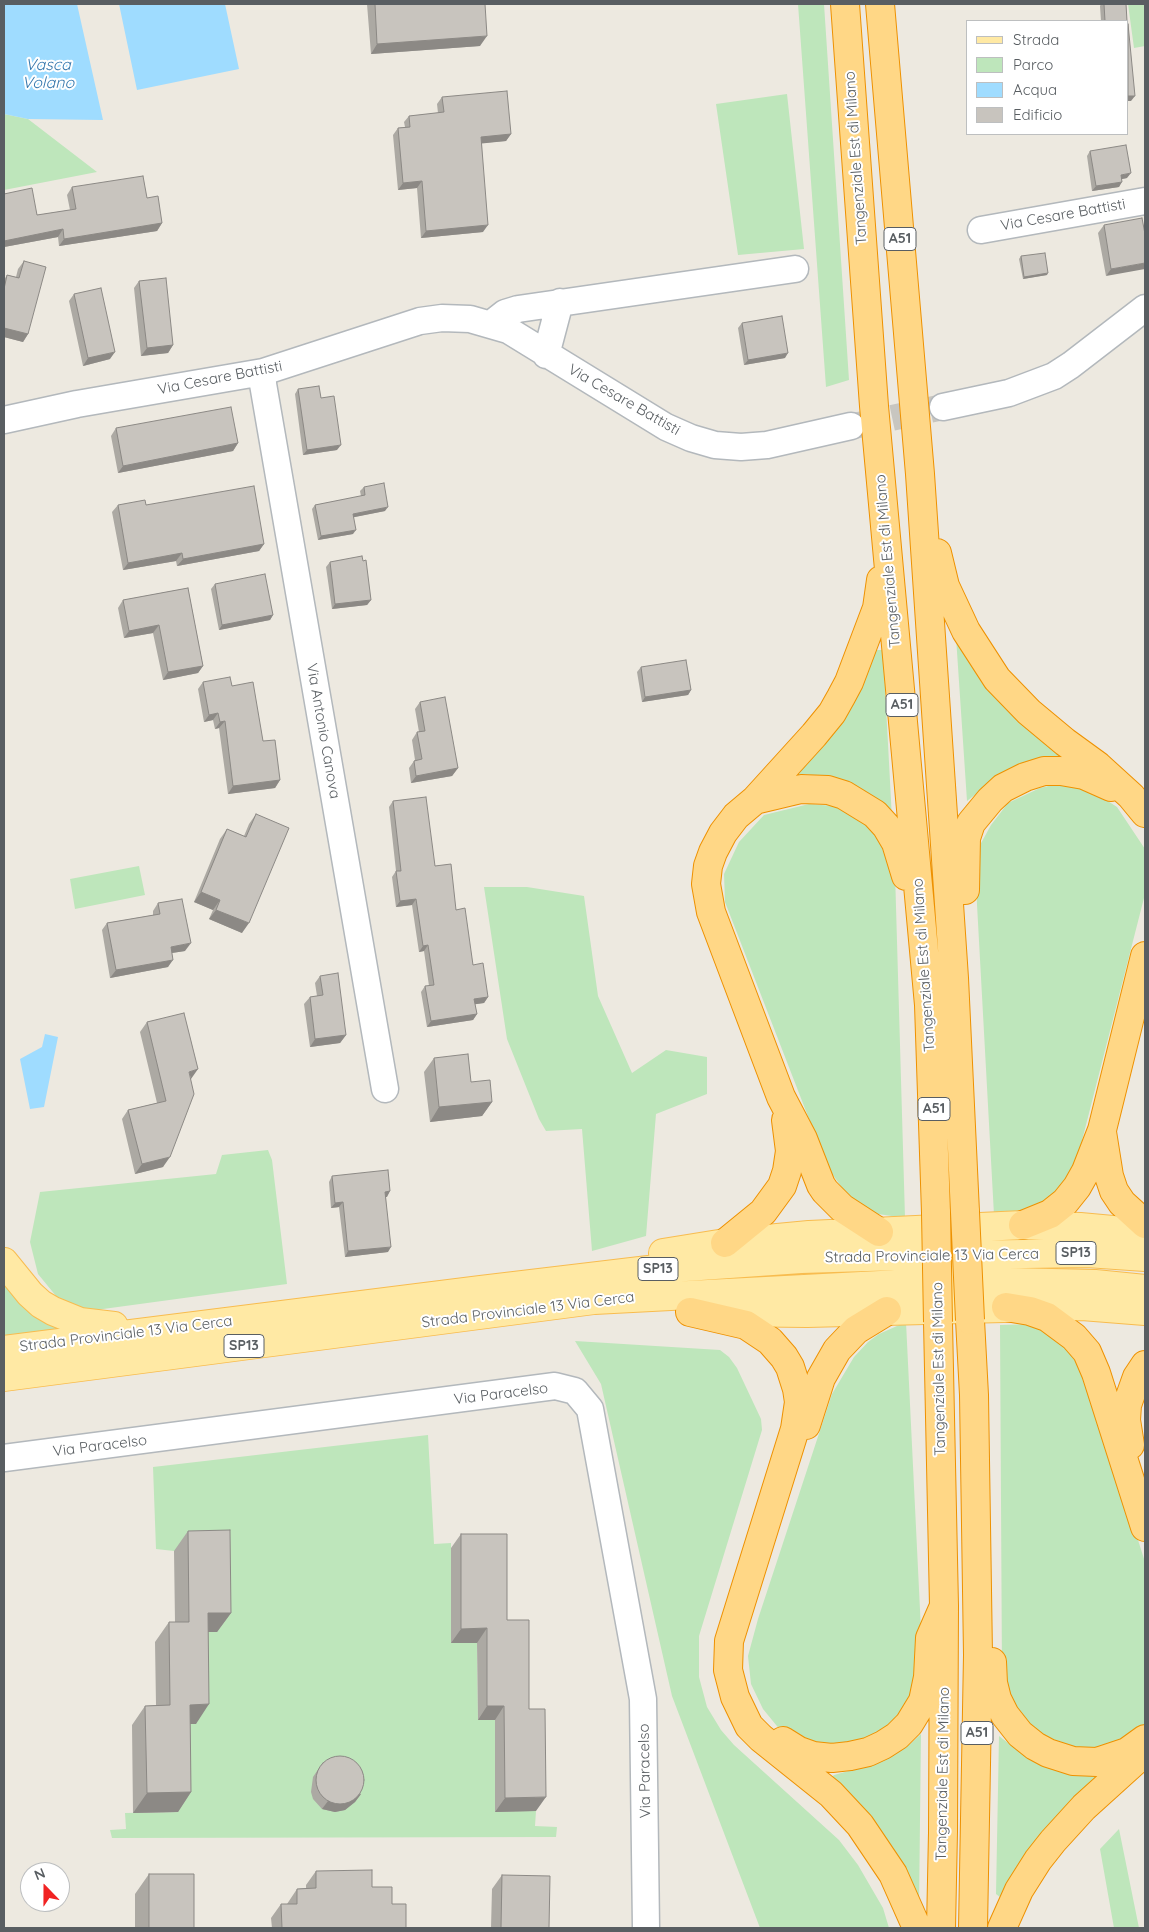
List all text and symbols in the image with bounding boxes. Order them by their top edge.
legend [966,20,1129,135]
text: Strada [1013,30,1059,49]
water label: Vasca Volano [22,55,74,93]
text: Parco [1013,55,1053,74]
street label: Tangenziale Est di Milano [841,71,871,245]
text: Acqua [1013,80,1057,99]
text: Edificio [1013,105,1062,124]
street label: Via Cesare Battisti [999,195,1127,235]
road number: A51 [884,228,916,250]
street label: Via Cesare Battisti [156,357,284,399]
street label: Via Cesare Battisti [565,361,683,439]
street label: Tangenziale Est di Milano [871,474,905,648]
street label: Via Antonio Canova [302,662,344,800]
road number: A51 [886,694,918,716]
street label: Tangenziale Est di Milano [909,878,939,1052]
road number: A51 [918,1098,950,1120]
road number: SP13 [1056,1242,1096,1264]
street label: Strada Provinciale 13 Via Cerca [825,1245,1039,1267]
road number: SP13 [638,1258,678,1280]
street label: Tangenziale Est di Milano [928,1282,950,1456]
street label: Strada Provinciale 13 Via Cerca [421,1288,635,1332]
street label: Strada Provinciale 13 Via Cerca [19,1312,233,1356]
road number: SP13 [224,1334,264,1358]
street label: Via Paracelso [453,1379,549,1409]
street label: Via Paracelso [52,1431,148,1461]
street label: Tangenziale Est di Milano [932,1687,954,1861]
road number: A51 [961,1722,993,1745]
street label: Via Paracelso [635,1723,655,1819]
north arrow [20,1862,70,1912]
text: N [32,1864,48,1884]

